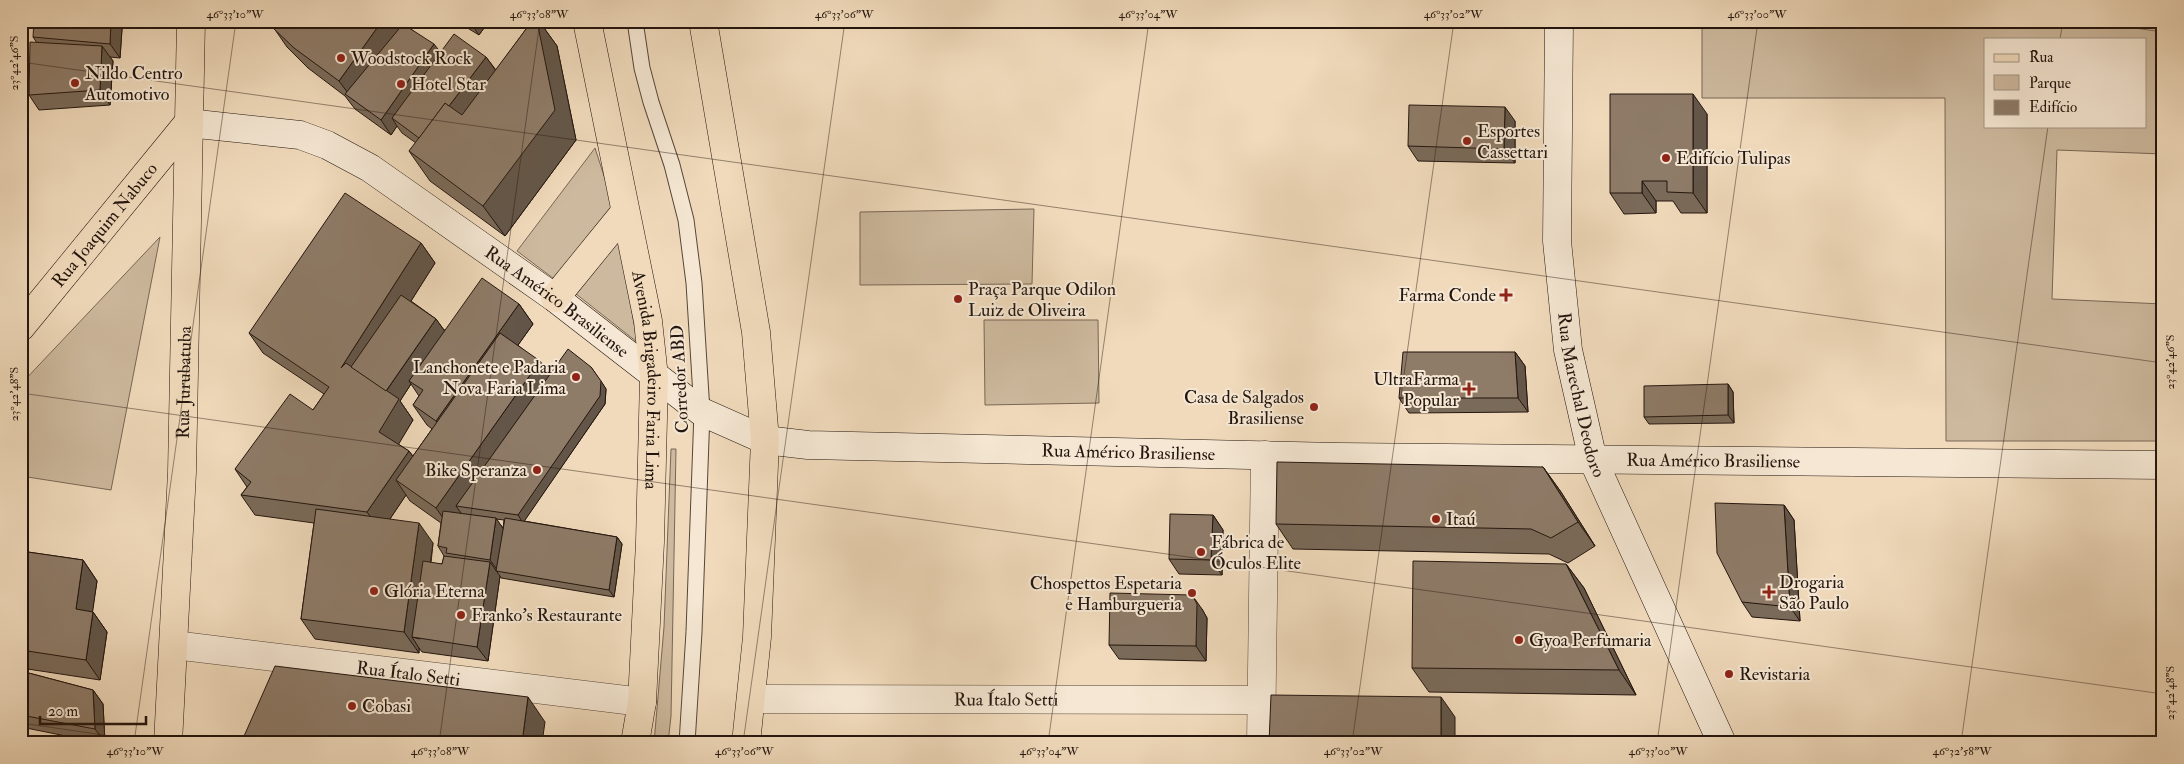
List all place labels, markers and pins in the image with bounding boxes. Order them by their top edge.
place label: Woodstock Rock [350,47,472,70]
marker: Woodstock Rock [335,52,347,64]
place label: Nildo Centro Automotivo [84,62,183,106]
place label: Hotel Star [411,73,486,96]
marker: Nildo Centro Automotivo [69,77,81,89]
marker: Hotel Star [395,78,407,90]
place label: Esportes Cassettari [1477,120,1548,164]
marker: Esportes Cassettari [1461,135,1473,147]
place label: Edifício Tulipas [1676,147,1790,170]
marker: Edifício Tulipas [1660,152,1672,164]
place label: Praça Parque Odilon Luiz de Oliveira [968,278,1116,322]
place label: Farma Conde [1398,284,1496,307]
marker: Farma Conde [1500,289,1512,301]
marker: Praça Parque Odilon Luiz de Oliveira [952,293,964,305]
place label: Lanchonete e Padaria Nova Faria Lima [413,356,567,400]
place label: UltraFarma Popular [1373,368,1460,412]
marker: Lanchonete e Padaria Nova Faria Lima [570,371,582,383]
marker: UltraFarma Popular [1463,383,1475,395]
place label: Casa de Salgados Brasiliense [1184,386,1304,430]
marker: Casa de Salgados Brasiliense [1308,401,1320,413]
place label: Bike Speranza [425,459,528,482]
marker: Bike Speranza [531,464,543,476]
place label: Itaú [1446,508,1476,531]
marker: Itaú [1430,513,1442,525]
place label: Fábrica de Óculos Elite [1211,531,1301,575]
marker: Fábrica de Óculos Elite [1195,546,1207,558]
place label: Drogaria São Paulo [1779,571,1849,615]
place label: Chospettos Espetaria e Hamburgueria [1030,572,1183,616]
place label: Glória Eterna [384,580,485,603]
marker: Glória Eterna [368,585,380,597]
marker: Drogaria São Paulo [1763,586,1775,598]
marker: Chospettos Espetaria e Hamburgueria [1186,587,1198,599]
place label: Franko's Restaurante [471,604,623,627]
marker: Franko's Restaurante [455,609,467,621]
place label: Gyoa Perfumaria [1529,629,1652,652]
marker: Gyoa Perfumaria [1513,634,1525,646]
place label: Revistaria [1739,663,1811,686]
marker: Revistaria [1723,668,1735,680]
place label: Cobasi [362,695,411,718]
marker: Cobasi [346,700,358,712]

